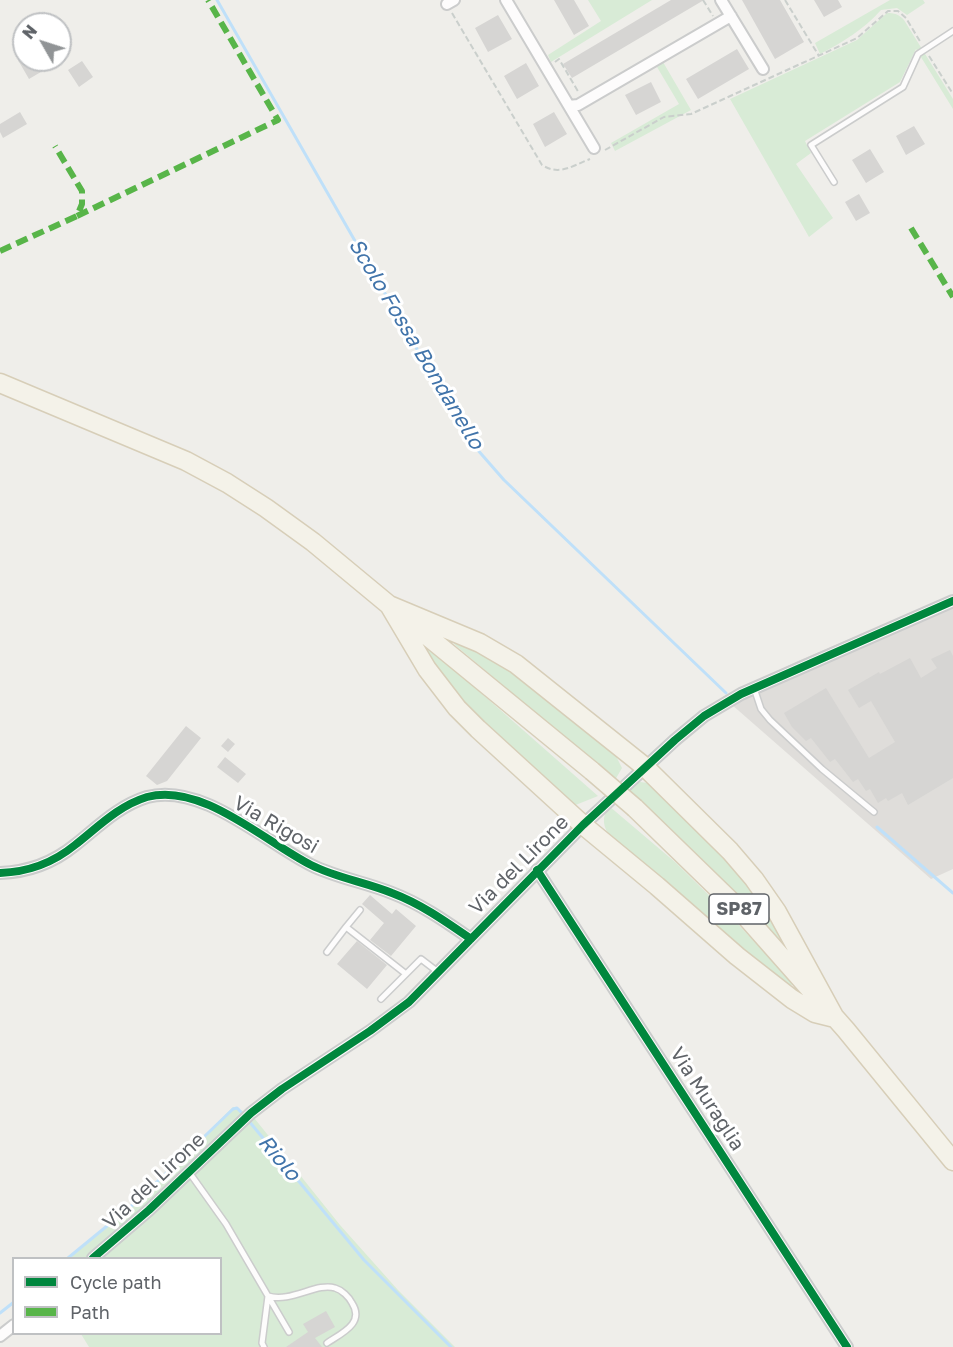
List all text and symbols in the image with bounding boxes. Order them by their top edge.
north arrow [12,12,72,72]
text: N [18,21,41,43]
water label: Scolo Fossa Bondanello [343,234,489,454]
street label: Via Rigosi [229,791,323,859]
street label: Via del Lirone [464,810,574,920]
road number: SP87 [709,894,769,924]
street label: Via Muraglia [665,1043,749,1155]
street label: Via del Lirone [98,1128,210,1234]
water label: Riolo [253,1130,305,1186]
legend [12,1257,222,1335]
text: Cycle path [70,1271,162,1293]
text: Path [70,1301,110,1323]

